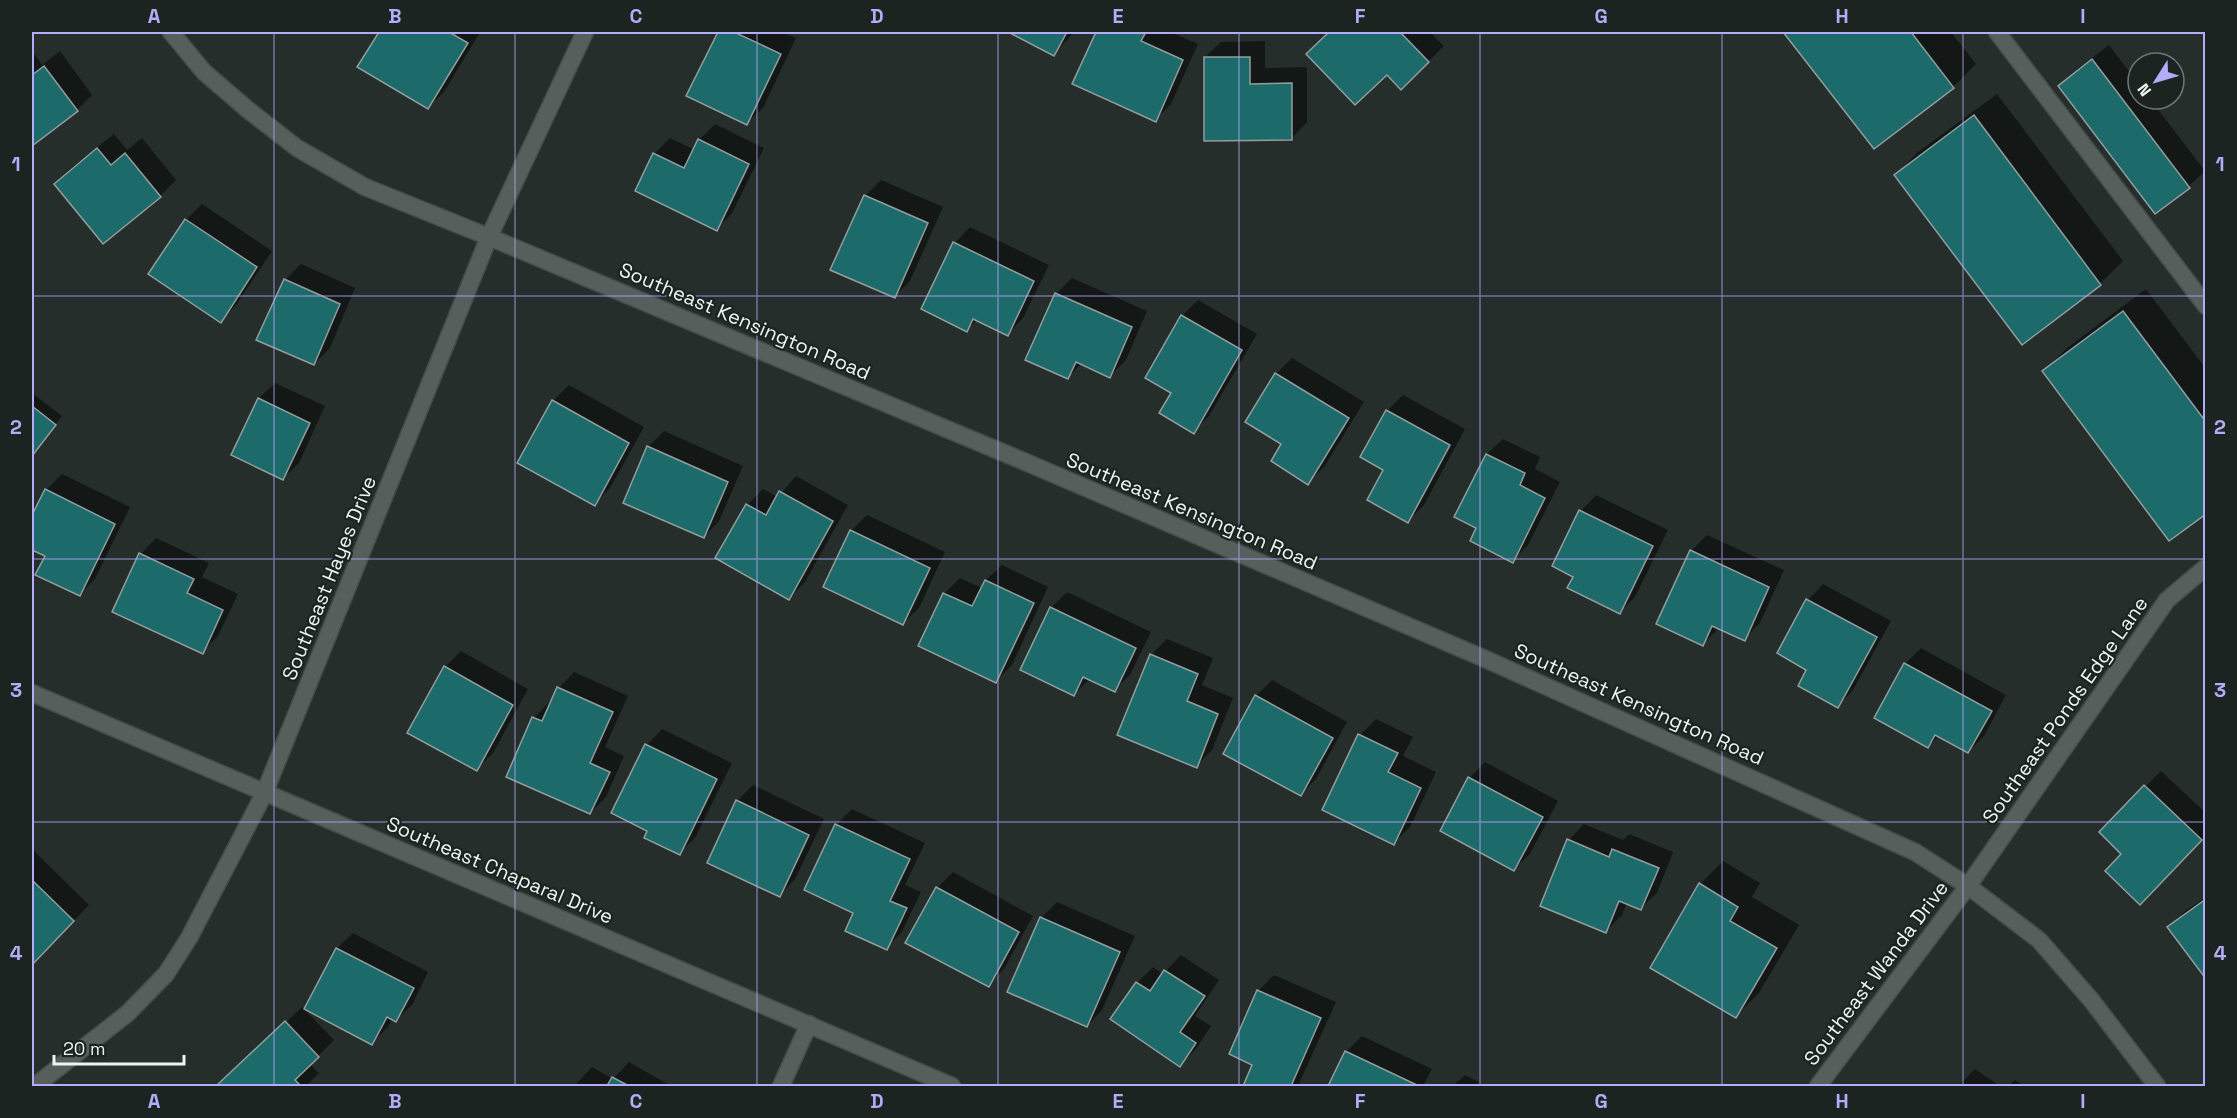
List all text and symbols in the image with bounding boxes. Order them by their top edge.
text: A [148,3,161,29]
text: B [388,3,402,29]
text: C [630,3,643,29]
text: D [870,3,884,29]
text: E [1112,3,1124,29]
text: F [1355,3,1366,29]
text: G [1594,3,1608,29]
text: H [1835,3,1849,29]
text: I [2080,3,2086,29]
north arrow [2126,51,2186,111]
text: N [2133,79,2156,100]
text: 1 [11,151,21,177]
text: 1 [2215,151,2225,177]
street label: Southeast Kensington Road [615,256,875,386]
text: 2 [10,414,22,440]
text: 2 [2214,414,2226,440]
street label: Southeast Kensington Road [1062,446,1322,576]
street label: Southeast Hayes Drive [276,472,382,684]
street label: Southeast Ponds Edge Lane [1976,591,2154,829]
street label: Southeast Kensington Road [1510,637,1768,771]
text: 3 [10,677,22,703]
text: 3 [2214,677,2226,703]
street label: Southeast Chaparal Drive [383,810,617,930]
street label: Southeast Wanda Drive [1798,875,1954,1071]
text: 4 [10,940,23,966]
text: 4 [2214,940,2227,966]
scale bar [54,1028,184,1066]
text: 20 m [63,1037,106,1060]
text: A [148,1088,161,1114]
text: B [388,1088,402,1114]
text: C [630,1088,643,1114]
text: D [870,1088,884,1114]
text: E [1112,1088,1124,1114]
text: F [1355,1088,1366,1114]
text: G [1594,1088,1608,1114]
text: H [1835,1088,1849,1114]
text: I [2080,1088,2086,1114]

